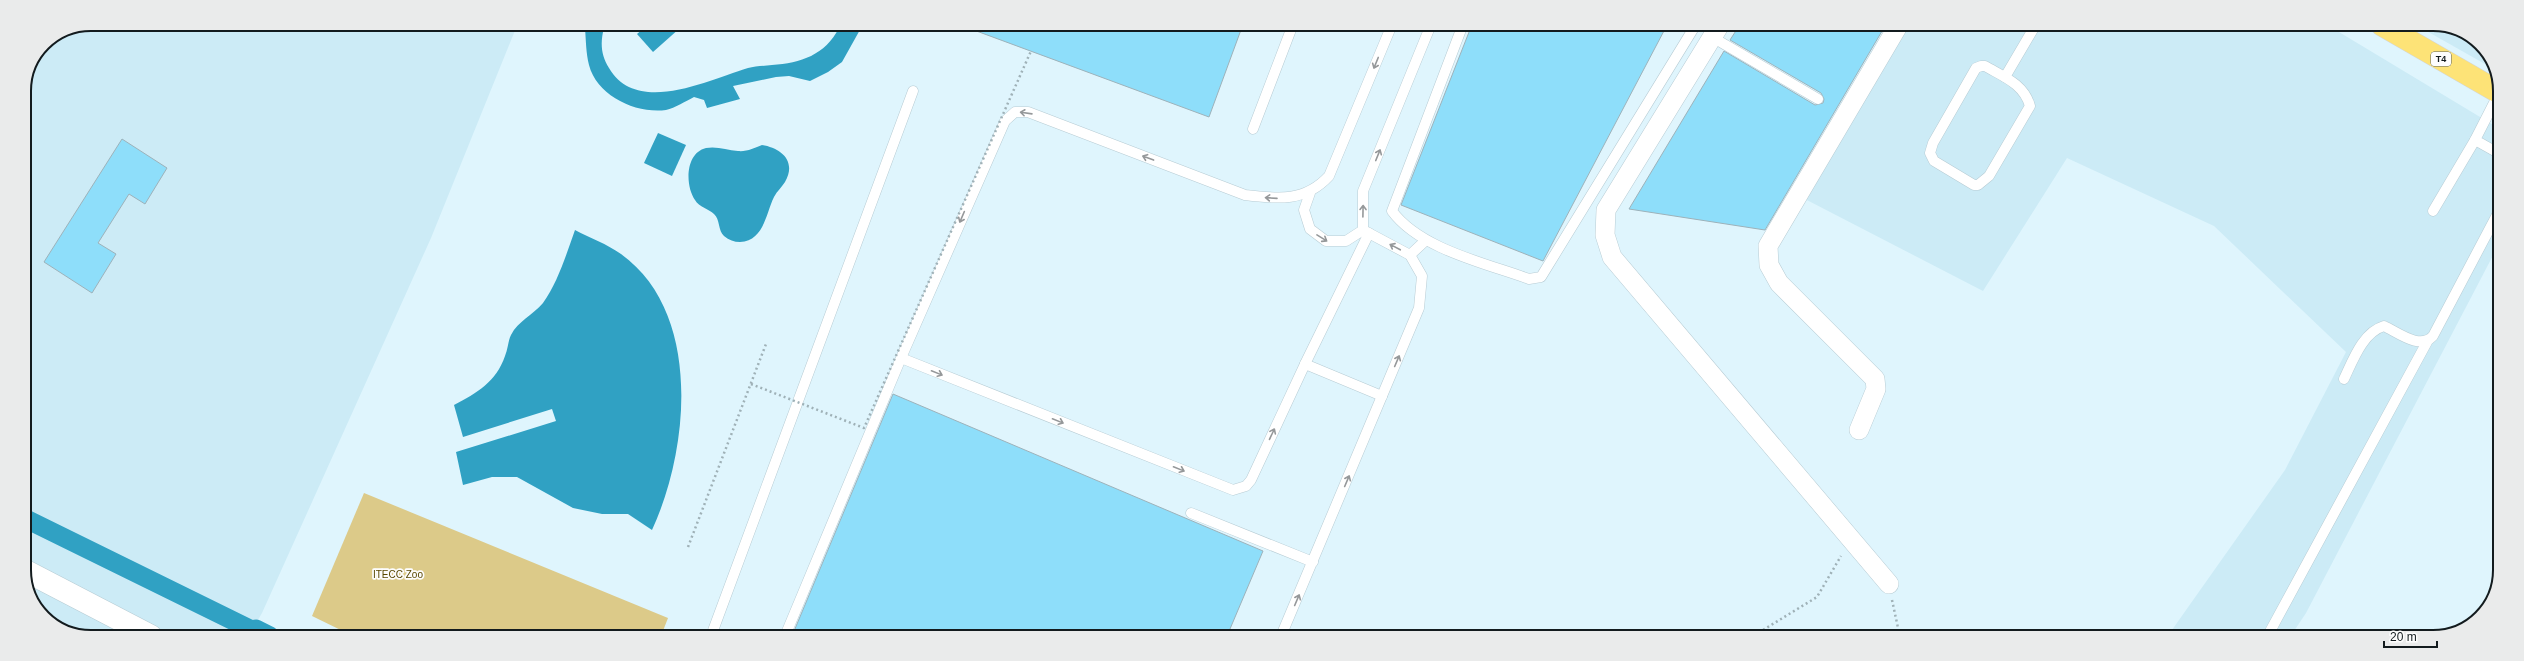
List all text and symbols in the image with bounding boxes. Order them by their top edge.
road number: T4 [2431,52,2451,66]
one-way arrow [1372,57,1379,69]
one-way arrow [1020,109,1033,117]
one-way arrow [1375,150,1382,162]
one-way arrow [1142,154,1154,162]
one-way arrow [1265,194,1278,201]
one-way arrow [1359,205,1367,218]
one-way arrow [958,210,965,222]
one-way arrow [1316,234,1328,242]
one-way arrow [1389,243,1401,251]
one-way arrow [1394,355,1401,367]
one-way arrow [931,369,943,377]
one-way arrow [1052,417,1064,425]
one-way arrow [1269,429,1276,441]
one-way arrow [1172,465,1184,473]
one-way arrow [1344,475,1351,487]
park label: ITECC Zoo [373,569,423,580]
one-way arrow [1293,595,1301,607]
scale bar [2384,623,2437,649]
text: 20 m [2390,630,2417,644]

